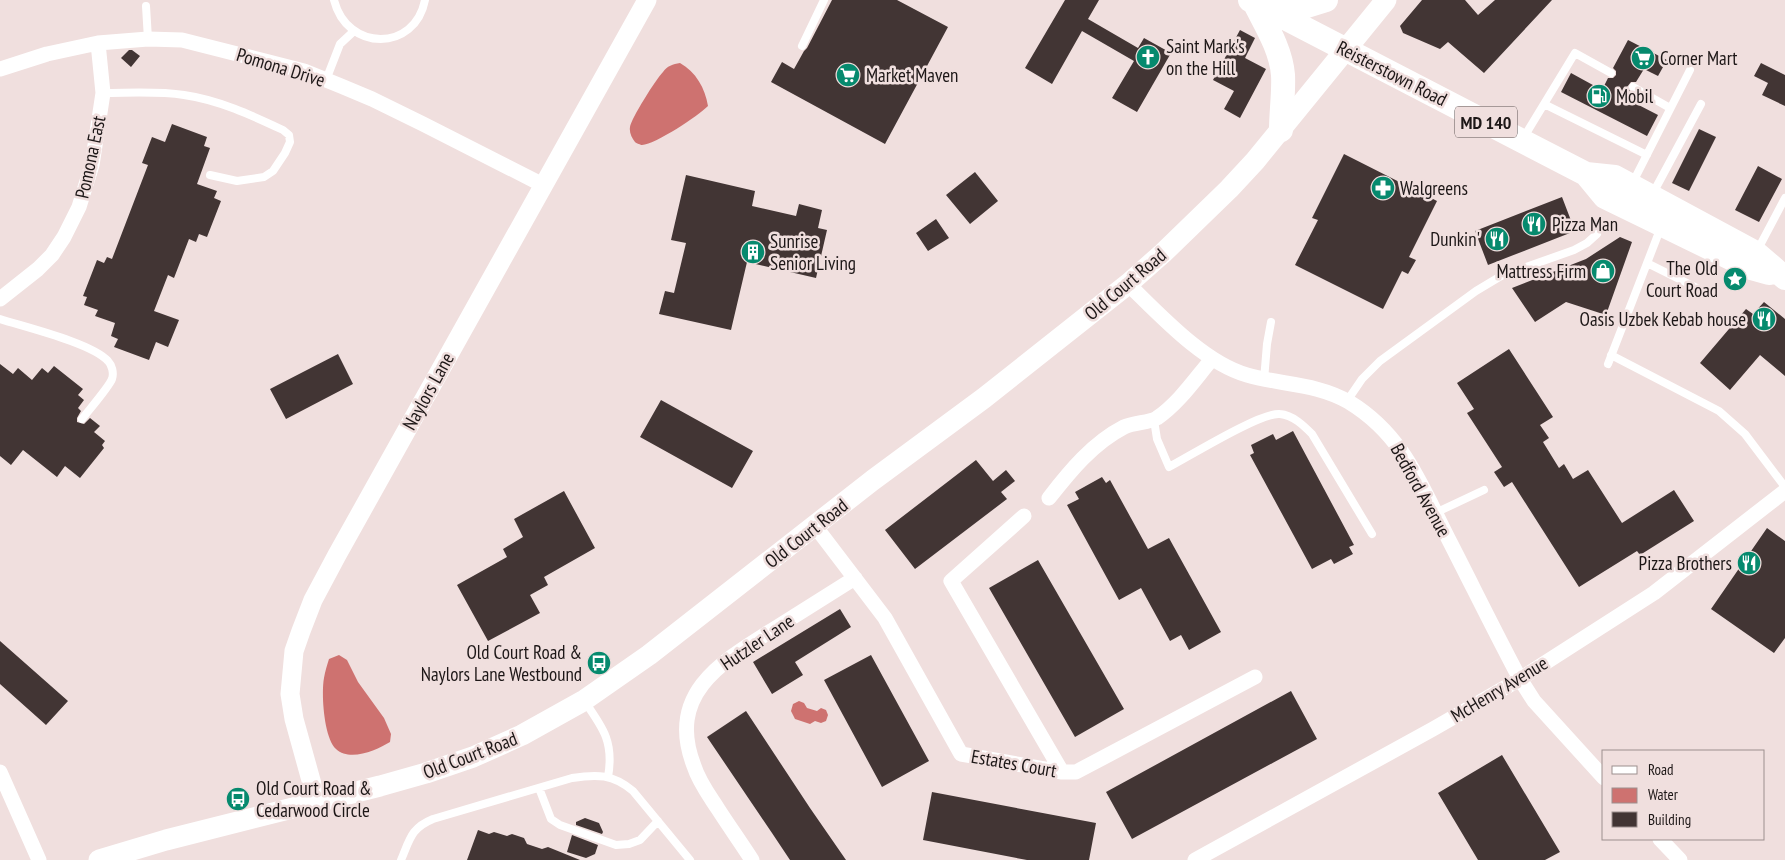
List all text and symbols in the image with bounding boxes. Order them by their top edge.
place label: Saint Mark's on the Hill [1166,34,1245,80]
street label: Reisterstown Road [1333,35,1451,111]
street label: Pomona Drive [234,42,328,92]
church icon: Saint Mark's on the Hill [1135,44,1161,70]
supermarket icon: Corner Mart [1630,45,1656,71]
place label: Corner Mart [1660,46,1738,70]
supermarket icon: Market Maven [835,62,861,88]
place label: Market Maven [866,63,958,87]
fuel station icon: Mobil [1586,83,1612,109]
place label: Mobil [1616,84,1654,108]
road number: MD 140 [1455,106,1517,138]
street label: Pomona East [70,113,111,201]
pharmacy icon: Walgreens [1370,175,1396,201]
place label: Walgreens [1400,176,1468,200]
restaurant icon: Pizza Man [1521,211,1547,237]
place label: Pizza Man [1552,212,1618,236]
restaurant icon: Dunkin' [1484,226,1510,252]
place label: Dunkin' [1430,227,1480,251]
place label: Sunrise Senior Living [770,229,856,275]
building icon: Sunrise Senior Living [740,239,766,265]
street label: Old Court Road [1079,243,1171,325]
place label: The Old Court Road [1646,256,1718,302]
shop icon: Mattress Firm [1590,258,1616,284]
place label: Mattress Firm [1496,259,1586,283]
place icon: The Old Court Road [1722,266,1748,292]
restaurant icon: Oasis Uzbek Kebab house [1751,306,1777,332]
place label: Oasis Uzbek Kebab house [1580,307,1746,331]
street label: Naylors Lane [397,348,459,434]
street label: Bedford Avenue [1386,439,1457,541]
street label: Old Court Road [760,493,852,573]
restaurant icon: Pizza Brothers [1736,550,1762,576]
place label: Pizza Brothers [1639,551,1732,575]
street label: Hutzler Lane [716,609,798,675]
place label: Old Court Road & Naylors Lane Westbound [421,640,582,686]
bus stop icon: Old Court Road & Naylors Lane Westbound [586,650,612,676]
street label: McHenry Avenue [1446,651,1552,727]
street label: Old Court Road [419,726,521,784]
street label: Estates Court [969,744,1059,782]
legend [1602,750,1765,840]
text: Road [1648,760,1674,779]
place label: Old Court Road & Cedarwood Circle [256,776,372,822]
text: Water [1648,785,1679,804]
bus stop icon: Old Court Road & Cedarwood Circle [225,786,251,812]
text: Building [1648,810,1691,829]

